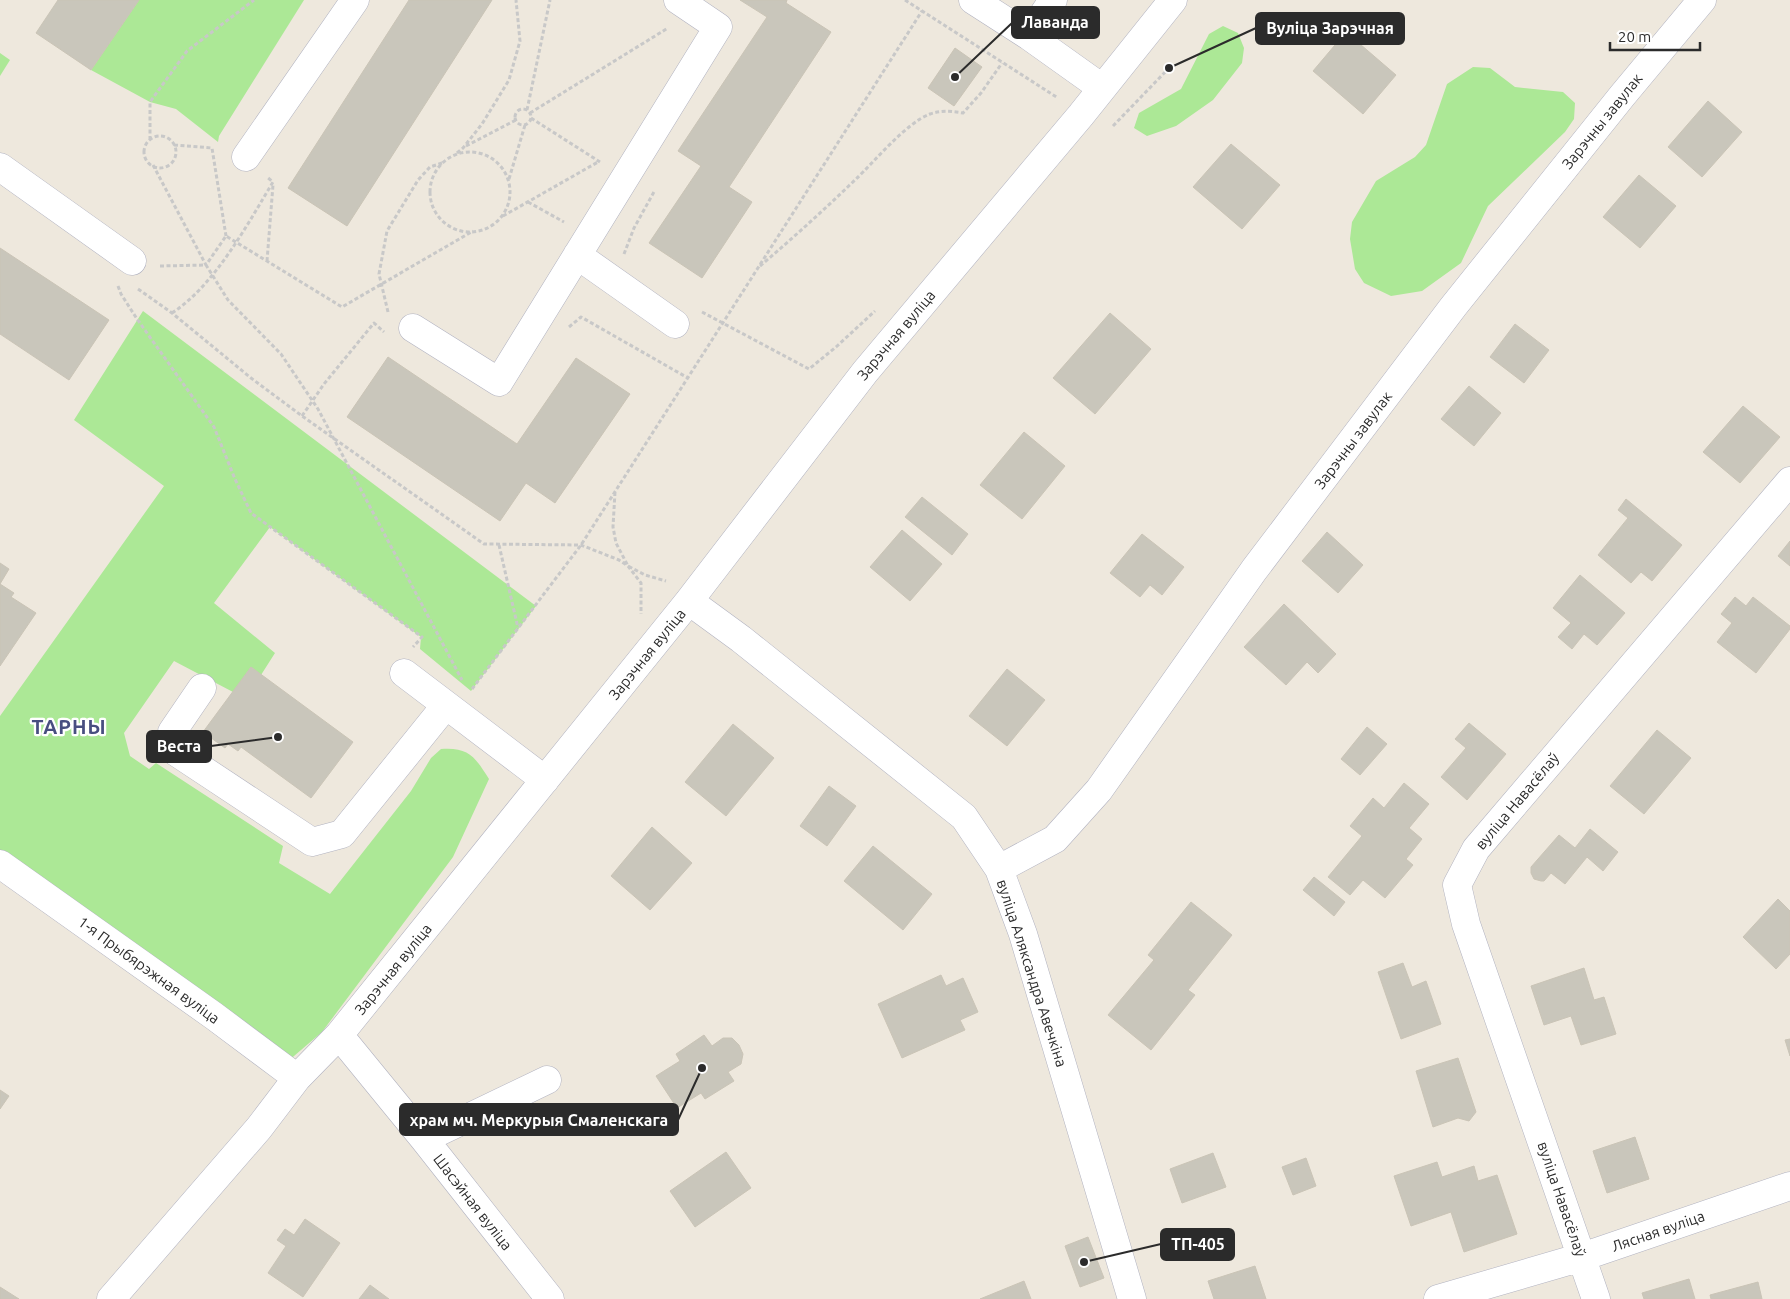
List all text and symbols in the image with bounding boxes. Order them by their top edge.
callout: Лаванда [1012,7,1099,38]
text: Лаванда [1021,13,1089,31]
callout: Вуліца Зарэчная [1256,13,1404,44]
text: Вуліца Зарэчная [1266,19,1394,37]
scale bar [1610,20,1700,52]
text: 20 m [1618,28,1651,45]
street label: Зарэчны завулак [1558,70,1646,172]
street label: Зарэчная вуліца [853,287,939,383]
street label: Зарэчны завулак [1311,388,1395,492]
street label: Зарэчная вуліца [605,605,689,703]
district label: ТАРНЫ [32,715,107,738]
callout: Веста [147,731,211,762]
text: Веста [157,737,201,755]
street label: вуліца Навасёлаў [1472,749,1562,853]
street label: вуліца Аляксандра Авечкіна [994,877,1070,1069]
street label: 1-я Прыбярэжная вуліца [75,913,223,1027]
street label: Зарэчная вуліца [351,920,435,1018]
callout: храм мч. Меркурыя Смаленскага [400,1104,678,1135]
text: храм мч. Меркурыя Смаленскага [410,1111,668,1129]
street label: вуліца Навасёлаў [1534,1139,1590,1259]
street label: Шасэйная вуліца [430,1150,516,1254]
street label: Лясная вуліца [1609,1207,1707,1255]
callout: ТП-405 [1161,1229,1234,1260]
text: ТП-405 [1171,1235,1225,1253]

